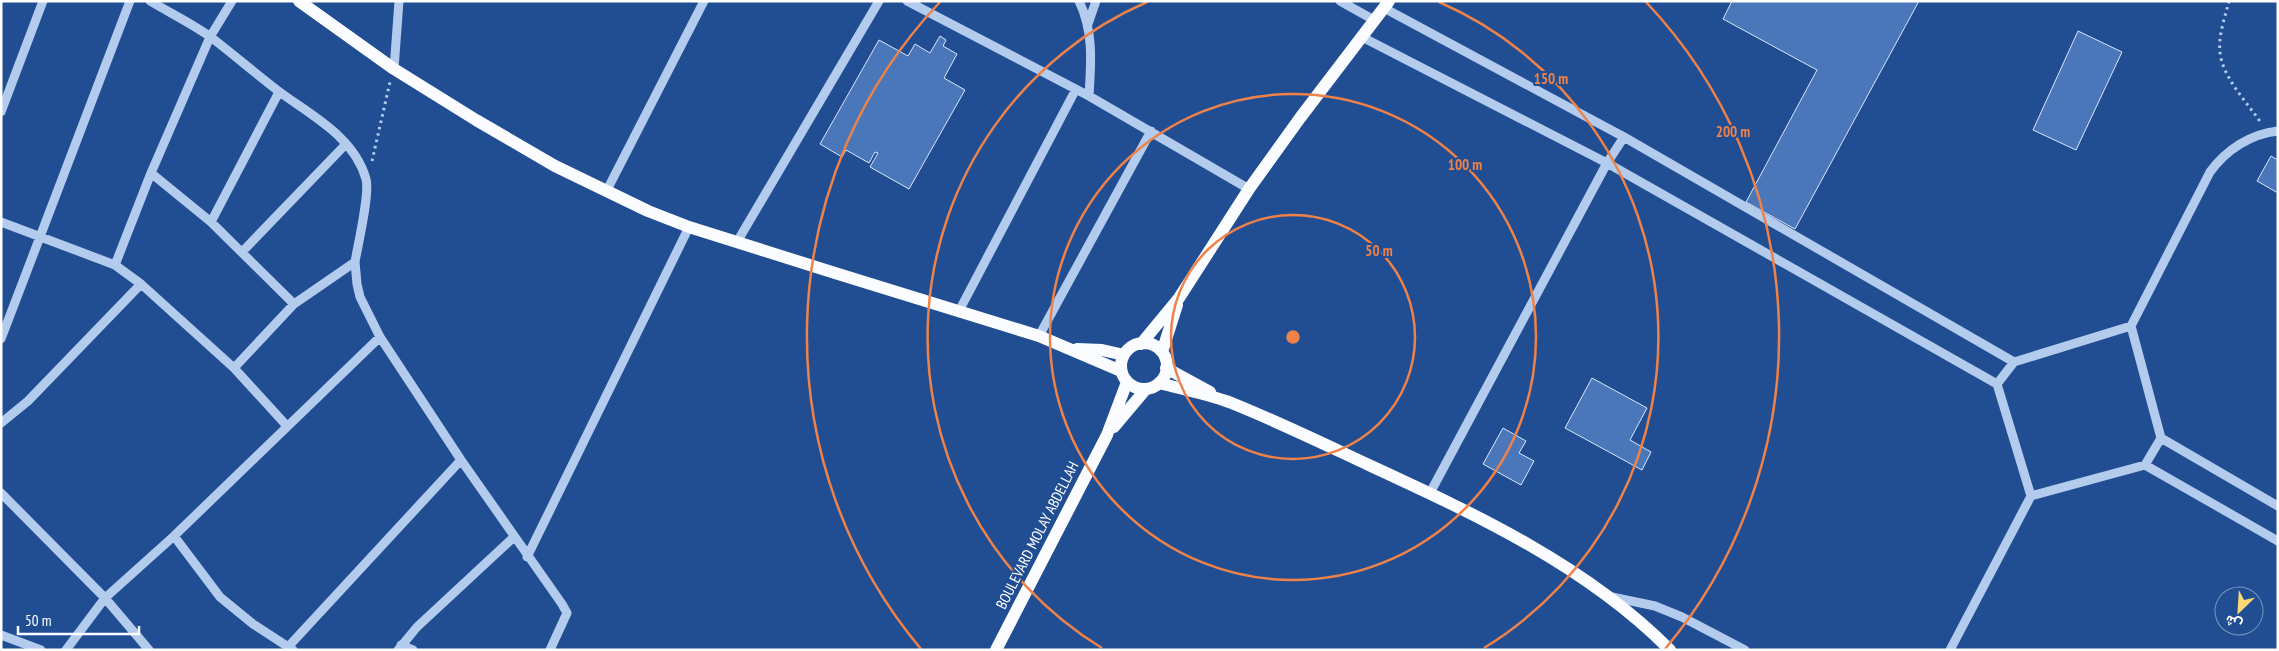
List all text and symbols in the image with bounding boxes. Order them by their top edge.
text: 150 m [1534,69,1568,88]
text: 200 m [1716,122,1750,141]
text: 100 m [1448,155,1482,174]
text: 50 m [1365,241,1393,260]
centre of rings [1284,328,1302,346]
street label: BOULEVARD MOLAY ABDELLAH [991,458,1083,612]
north arrow [2214,586,2264,636]
scale bar [18,604,139,636]
text: 50 m [25,611,51,630]
text: ش [2222,611,2245,634]

